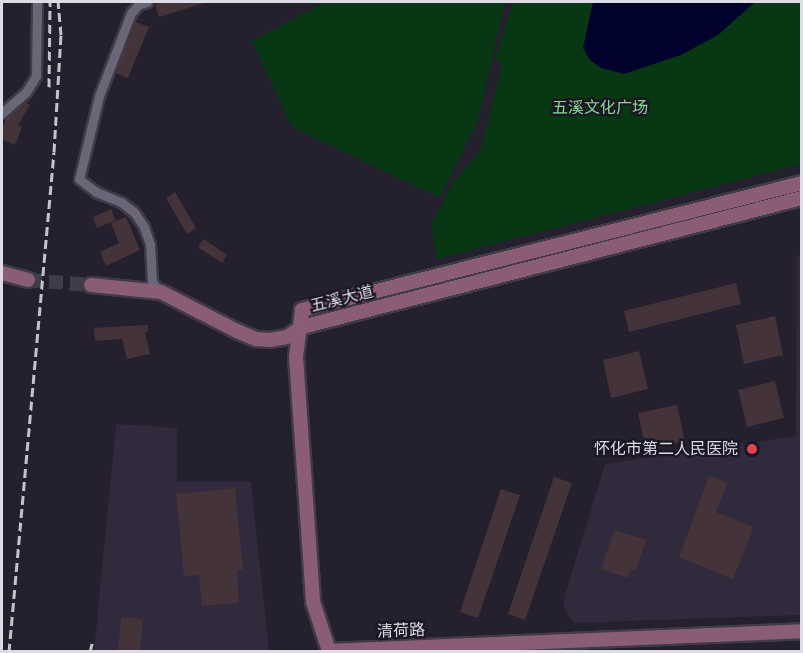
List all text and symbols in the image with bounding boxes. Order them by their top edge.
park label: 五溪文化广场 [552,98,648,118]
street label: 五溪大道 [309,282,375,316]
place label: 怀化市第二人民医院 [594,439,738,459]
marker: 怀化市第二人民医院 [743,440,761,458]
street label: 清荷路 [377,621,425,641]

